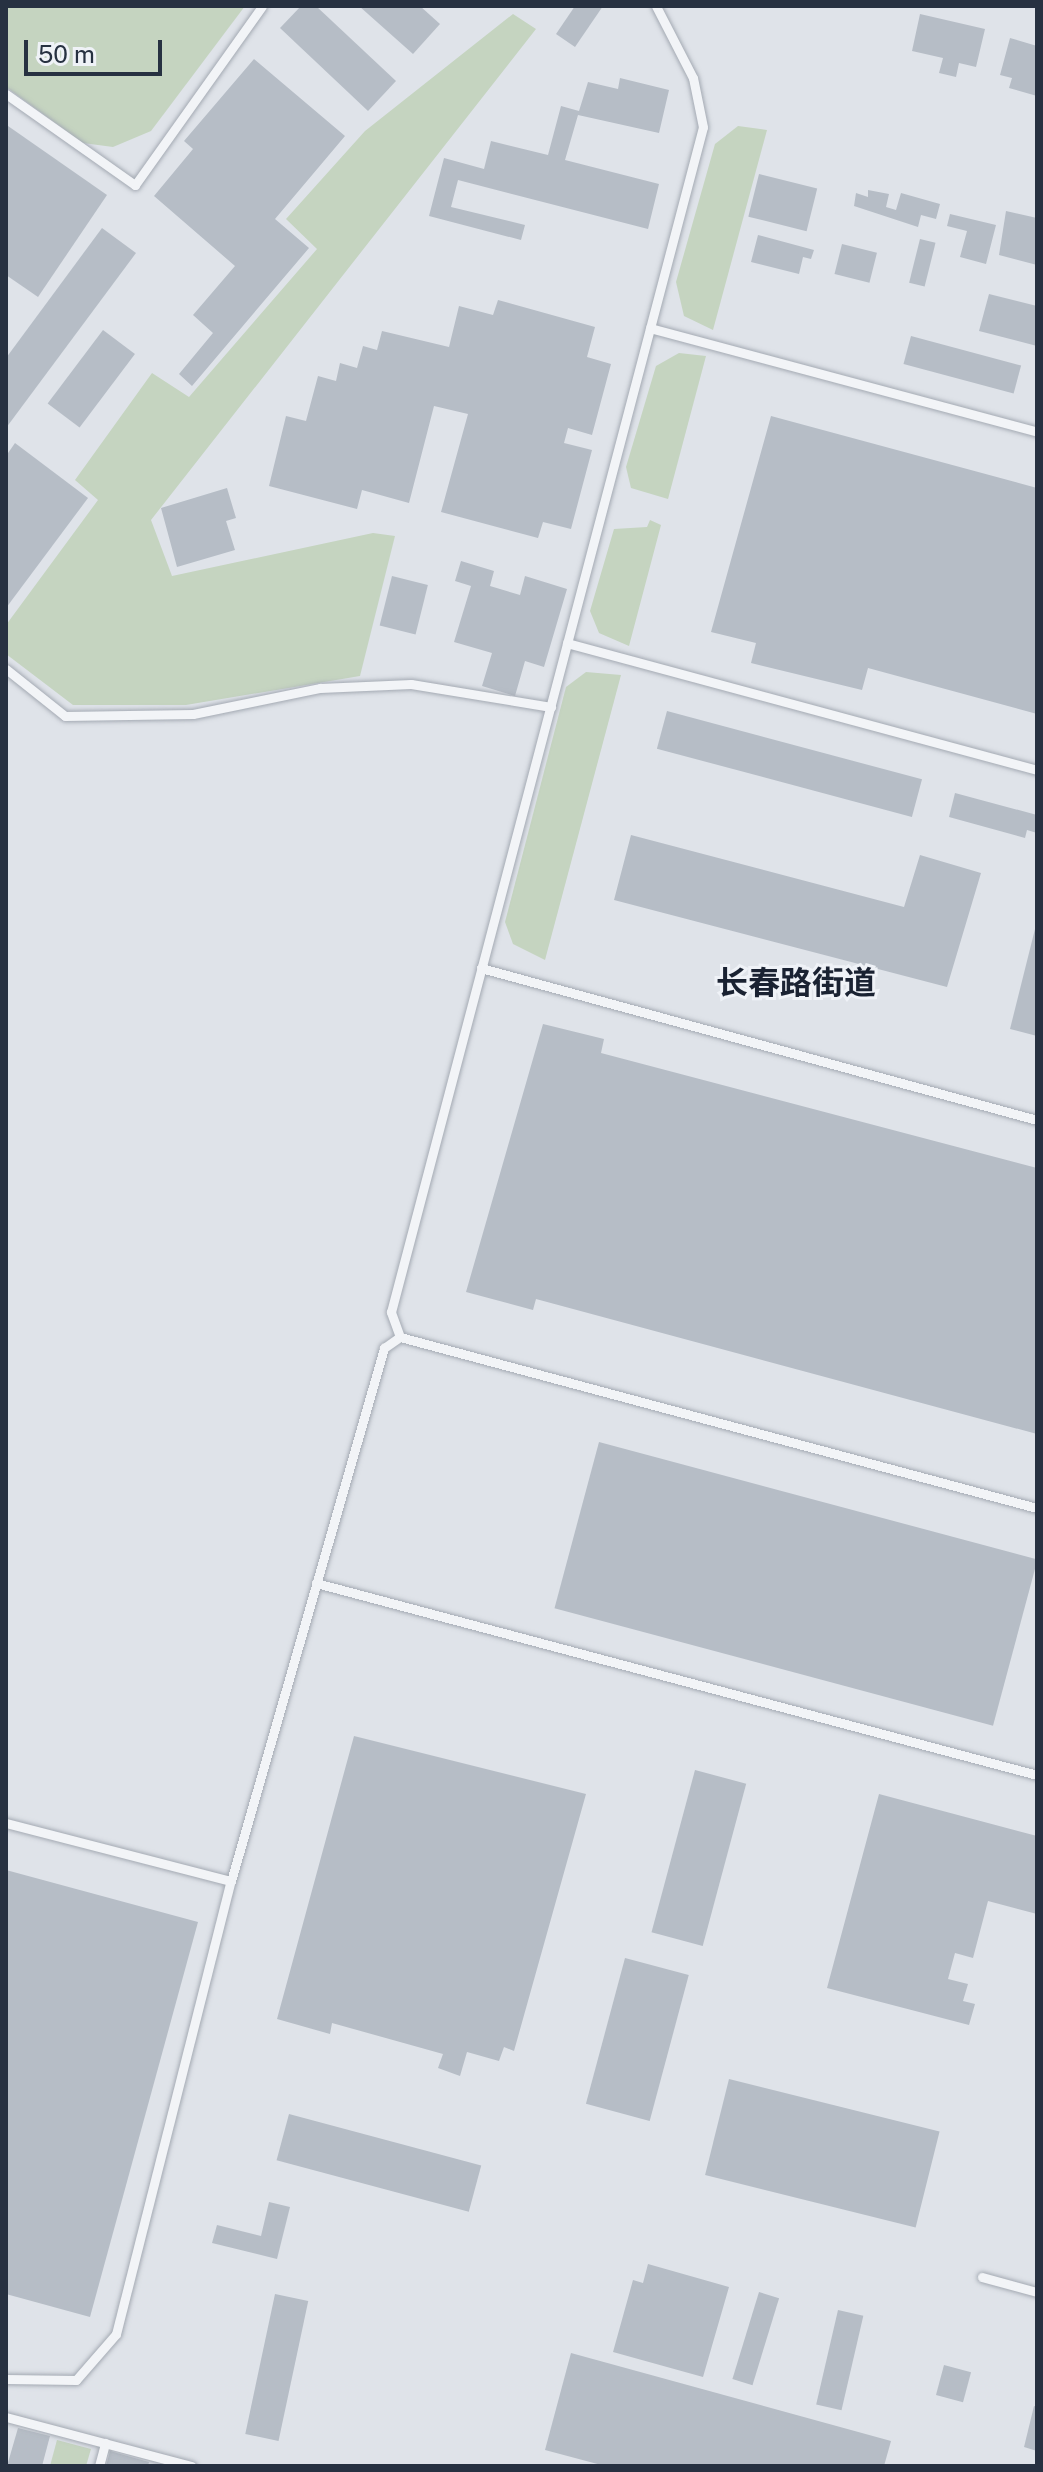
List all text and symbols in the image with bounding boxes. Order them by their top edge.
scale bar [28,24,166,74]
text: 50 m [38,40,95,68]
district label: 长春路街道 [716,964,876,1002]

